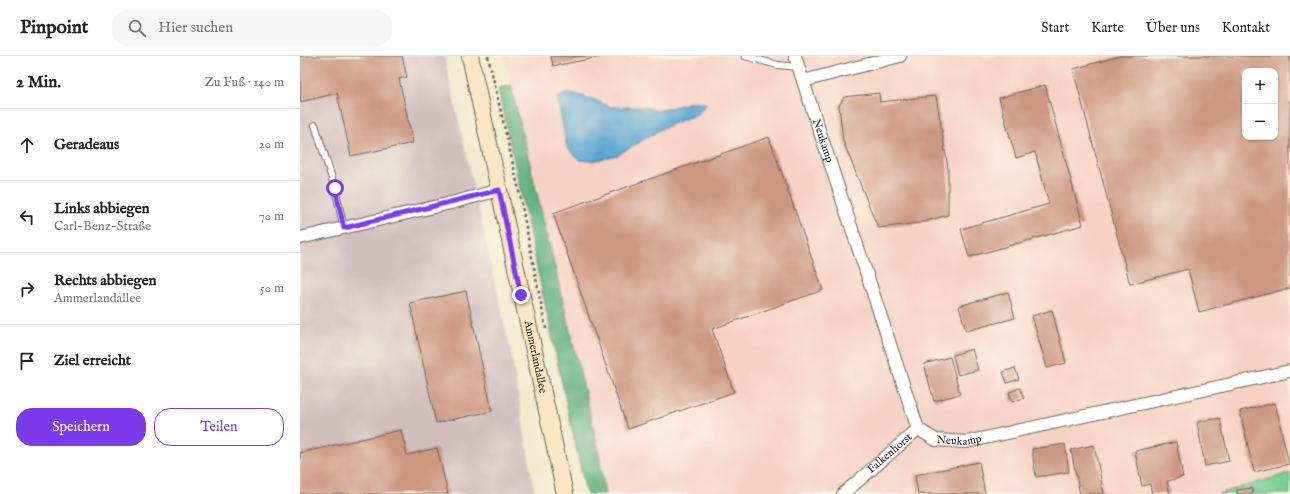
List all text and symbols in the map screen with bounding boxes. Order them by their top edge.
search box [112,10,392,46]
text: Pinpoint [20,16,88,40]
icon: search [126,17,148,39]
text: Hier suchen [158,18,233,37]
text: Start [1041,19,1069,37]
text: Karte [1091,19,1124,37]
text: Über uns [1146,19,1200,37]
text: Kontakt [1222,19,1270,37]
map controls [1242,68,1278,140]
button: + [1242,68,1278,104]
text: 2 Min. [16,72,61,93]
text: Zu Fuß · 140 m [205,74,284,91]
button: − [1242,104,1278,140]
street label: Neukamp [809,117,837,164]
icon: ahead [16,134,38,156]
text: Geradeaus [54,135,119,154]
text: 20 m [259,136,284,153]
route start [326,179,344,197]
text: Links abbiegen [54,199,150,218]
icon: left [16,206,38,228]
text: 70 m [259,208,284,225]
text: Carl-Benz-Straße [54,218,151,235]
text: Rechts abbiegen [54,271,157,290]
icon: right [16,278,38,300]
text: 50 m [260,280,284,297]
route end [512,286,530,304]
text: Ammerlandallee [54,290,141,307]
street label: Ammerlandallee [520,318,550,395]
icon: arrive [16,350,38,372]
text: Ziel erreicht [54,351,131,370]
button: Speichern [16,408,146,446]
button: Teilen [154,408,284,446]
street label: Falkenhorst [865,430,915,477]
street label: Neukamp [936,432,983,449]

